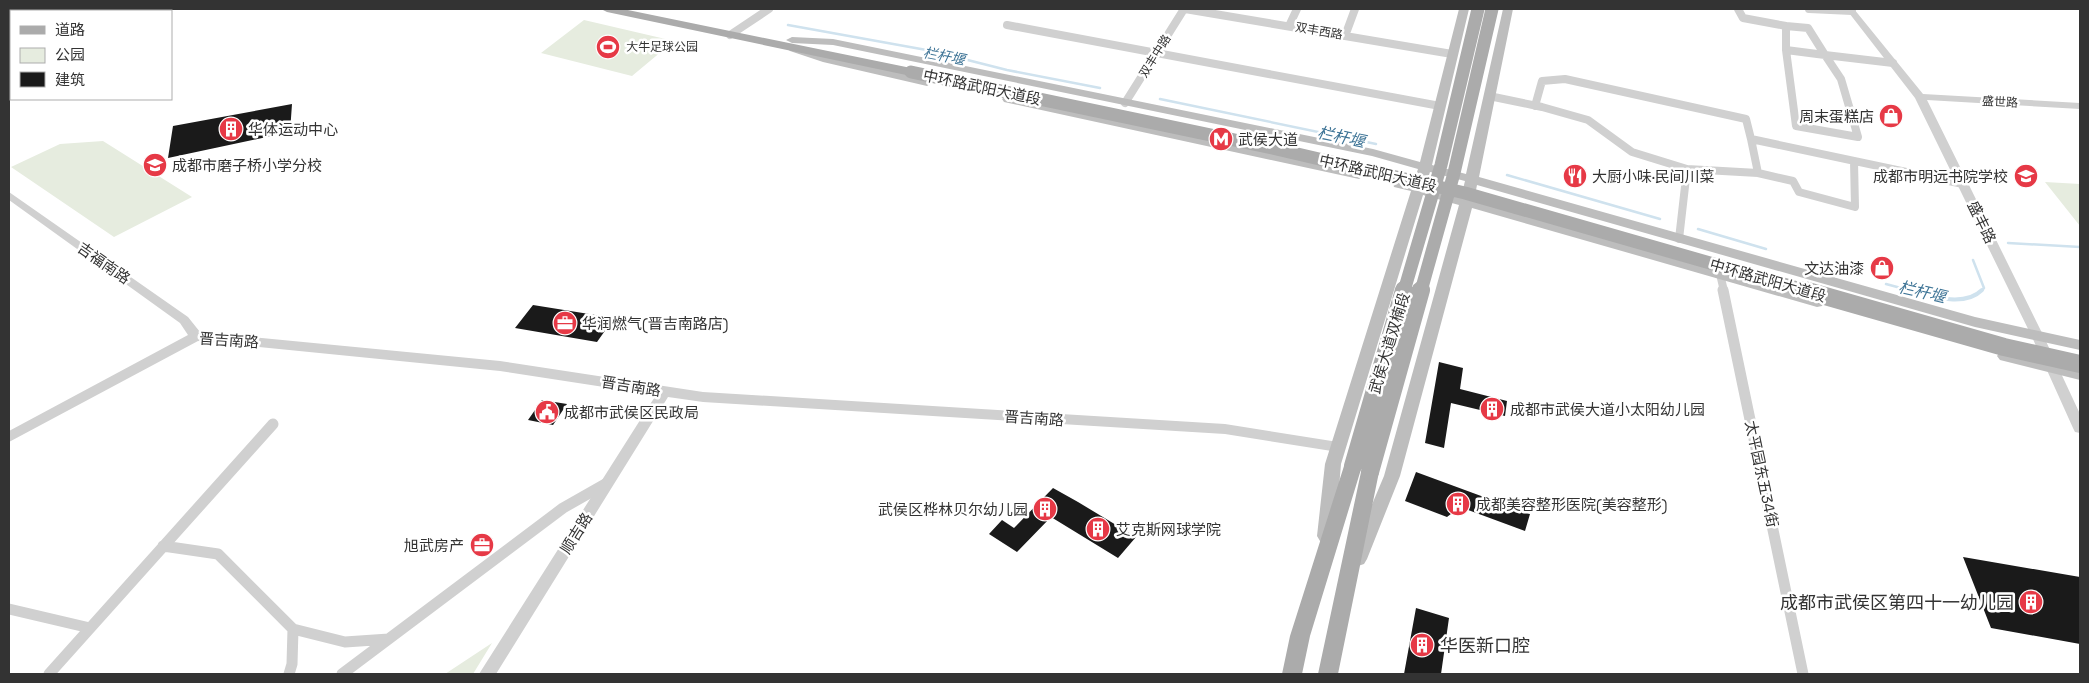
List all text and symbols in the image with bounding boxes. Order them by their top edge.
legend [10,10,172,100]
street label: 双丰西路 [1294,19,1344,43]
text: 道路 [55,20,85,39]
street label: 双丰中路 [1135,31,1175,81]
sports icon: 大牛足球公园 [595,34,621,60]
place label: 大牛足球公园 [626,39,698,55]
water label: 栏杆堰 [922,43,968,69]
text: 公园 [55,45,85,64]
street label: 中环路武阳大道段 [921,65,1043,109]
text: 建筑 [55,70,85,89]
street label: 盛世路 [1982,93,2018,111]
shop icon: 周末蛋糕店 [1878,103,1904,129]
place label: 周末蛋糕店 [1799,107,1874,126]
building icon: 华体运动中心 [218,116,244,142]
place label: 华体运动中心 [248,120,338,139]
water label: 栏杆堰 [1315,122,1370,153]
metro station icon: 武侯大道 [1208,126,1234,152]
place label: 武侯大道 [1238,130,1298,149]
street label: 中环路武阳大道段 [1317,150,1439,196]
school or university icon: 成都市磨子桥小学分校 [142,152,168,178]
place label: 成都市磨子桥小学分校 [172,156,322,175]
restaurant icon: 大厨小味·民间川菜 [1562,163,1588,189]
school or university icon: 成都市明远书院学校 [2013,163,2039,189]
place label: 大厨小味·民间川菜 [1592,167,1715,186]
place label: 成都市明远书院学校 [1873,167,2008,186]
street label: 盛丰路 [1964,198,2000,246]
street label: 吉福南路 [74,238,134,288]
street label: 中环路武阳大道段 [1708,254,1828,306]
shop icon: 文达油漆 [1869,255,1895,281]
place label: 文达油漆 [1804,259,1864,278]
water label: 栏杆堰 [1896,276,1951,308]
street label: 武侯大道双楠段 [1365,290,1413,396]
office icon: 华润燃气(晋吉南路店) [552,310,578,336]
place label: 华润燃气(晋吉南路店) [582,314,728,334]
street label: 晋吉南路 [198,328,260,352]
street label: 晋吉南路 [600,372,662,400]
building icon: 成都市武侯大道小太阳幼儿园 [1479,396,1505,422]
public building icon: 成都市武侯区民政局 [534,399,560,425]
place label: 成都市武侯大道小太阳幼儿园 [1510,400,1705,419]
place label: 成都市武侯区民政局 [564,403,699,422]
street label: 晋吉南路 [1003,406,1065,430]
street label: 太平园东五34街 [1741,419,1783,529]
building icon: 成都美容整形医院(美容整形) [1445,491,1471,517]
place label: 成都美容整形医院(美容整形) [1476,495,1667,515]
building icon: 武侯区桦林贝尔幼儿园 [1032,496,1058,522]
place label: 武侯区桦林贝尔幼儿园 [878,500,1028,519]
street label: 顺吉路 [556,509,596,557]
building icon: 艾克斯网球学院 [1085,516,1111,542]
place label: 艾克斯网球学院 [1116,520,1221,539]
office icon: 旭武房产 [469,532,495,558]
place label: 旭武房产 [404,536,464,555]
building icon: 成都市武侯区第四十一幼儿园 [2018,589,2044,615]
place label: 成都市武侯区第四十一幼儿园 [1780,591,2014,614]
building icon: 华医新口腔 [1409,632,1435,658]
place label: 华医新口腔 [1440,634,1530,657]

